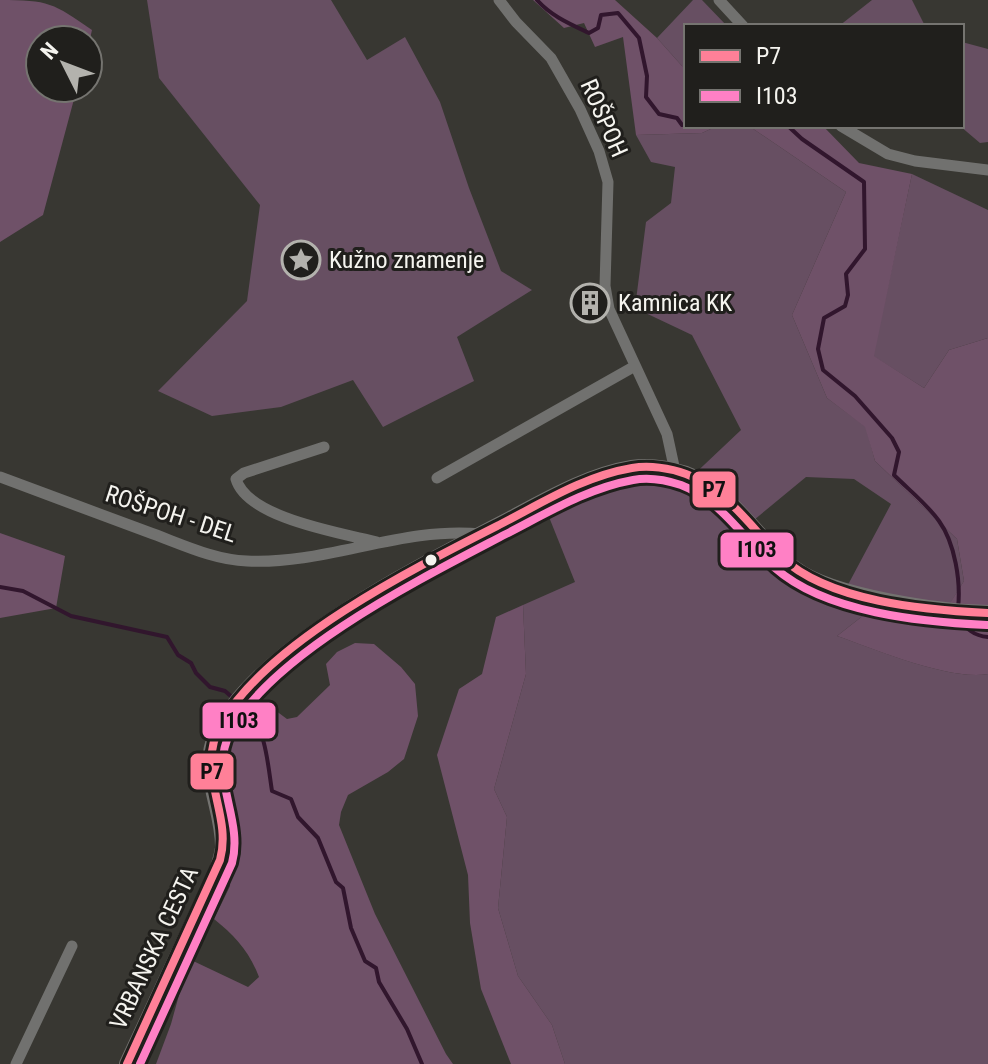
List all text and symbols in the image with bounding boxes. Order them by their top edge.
north arrow [24,24,104,104]
legend [684,24,964,128]
text: N [36,38,63,64]
text: P7 [756,42,781,70]
street label: ROŠPOH [574,75,634,161]
text: I103 [756,82,798,110]
place icon: Kužno znamenje [280,239,322,281]
place label: Kužno znamenje [329,246,484,274]
building icon: Kamnica KK [569,282,611,324]
place label: Kamnica KK [618,289,732,317]
line badge: P7 [691,470,737,509]
text: P7 [702,477,726,502]
street label: ROŠPOH - DEL [102,480,240,548]
line badge: I103 [719,531,795,569]
text: I103 [737,537,777,562]
unlabelled marker [423,552,439,568]
line badge: I103 [201,701,277,740]
text: I103 [219,708,259,733]
line badge: P7 [189,752,235,791]
text: P7 [200,759,224,784]
street label: VRBANSKA CESTA [104,862,204,1034]

